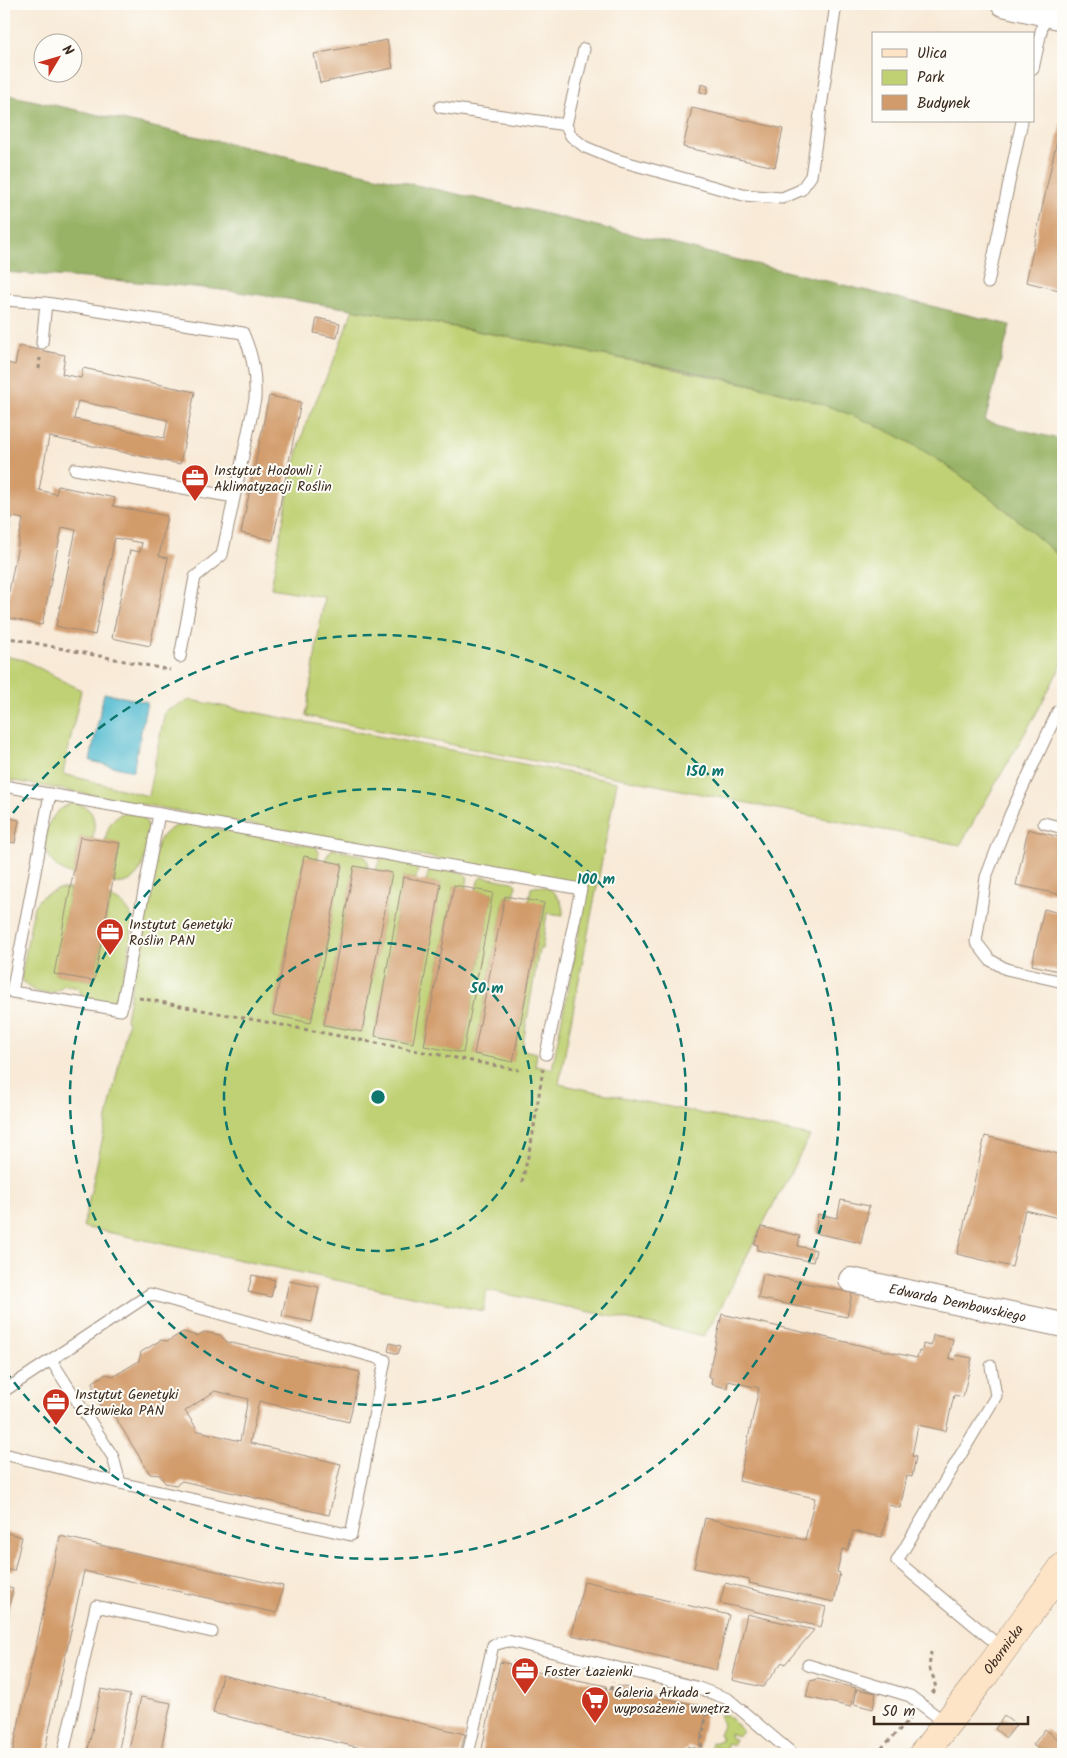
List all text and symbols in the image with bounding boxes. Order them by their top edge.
north arrow [32,32,82,82]
legend [872,32,1034,122]
text: N [56,40,79,61]
text: Ulica [917,42,947,66]
text: Park [917,66,945,90]
text: Budynek [917,92,971,116]
place label: Instytut Hodowli i Aklimatyzacji Roślin [214,460,332,498]
office icon: Instytut Hodowli i Aklimatyzacji Roślin [180,463,210,502]
text: 150 m [686,760,724,784]
text: 100 m [577,868,615,892]
place label: Instytut Genetyki Roślin PAN [129,914,233,952]
office icon: Instytut Genetyki Roślin PAN [95,917,125,956]
text: 50 m [469,977,504,1001]
centre of rings [369,1088,387,1106]
street label: Edwarda Dembowskiego [887,1278,1028,1329]
place label: Instytut Genetyki Człowieka PAN [75,1384,179,1422]
office icon: Instytut Genetyki Człowieka PAN [41,1387,71,1426]
street label: Obornicka [978,1620,1030,1679]
office icon: Foster Łazienki [510,1656,540,1695]
place label: Foster Łazienki [544,1661,633,1683]
place label: Galeria Arkada - wyposażenie wnętrz [614,1682,730,1720]
supermarket icon: Galeria Arkada - wyposażenie wnętrz [580,1685,610,1724]
scale bar [874,1693,1028,1725]
text: 50 m [882,1700,916,1724]

